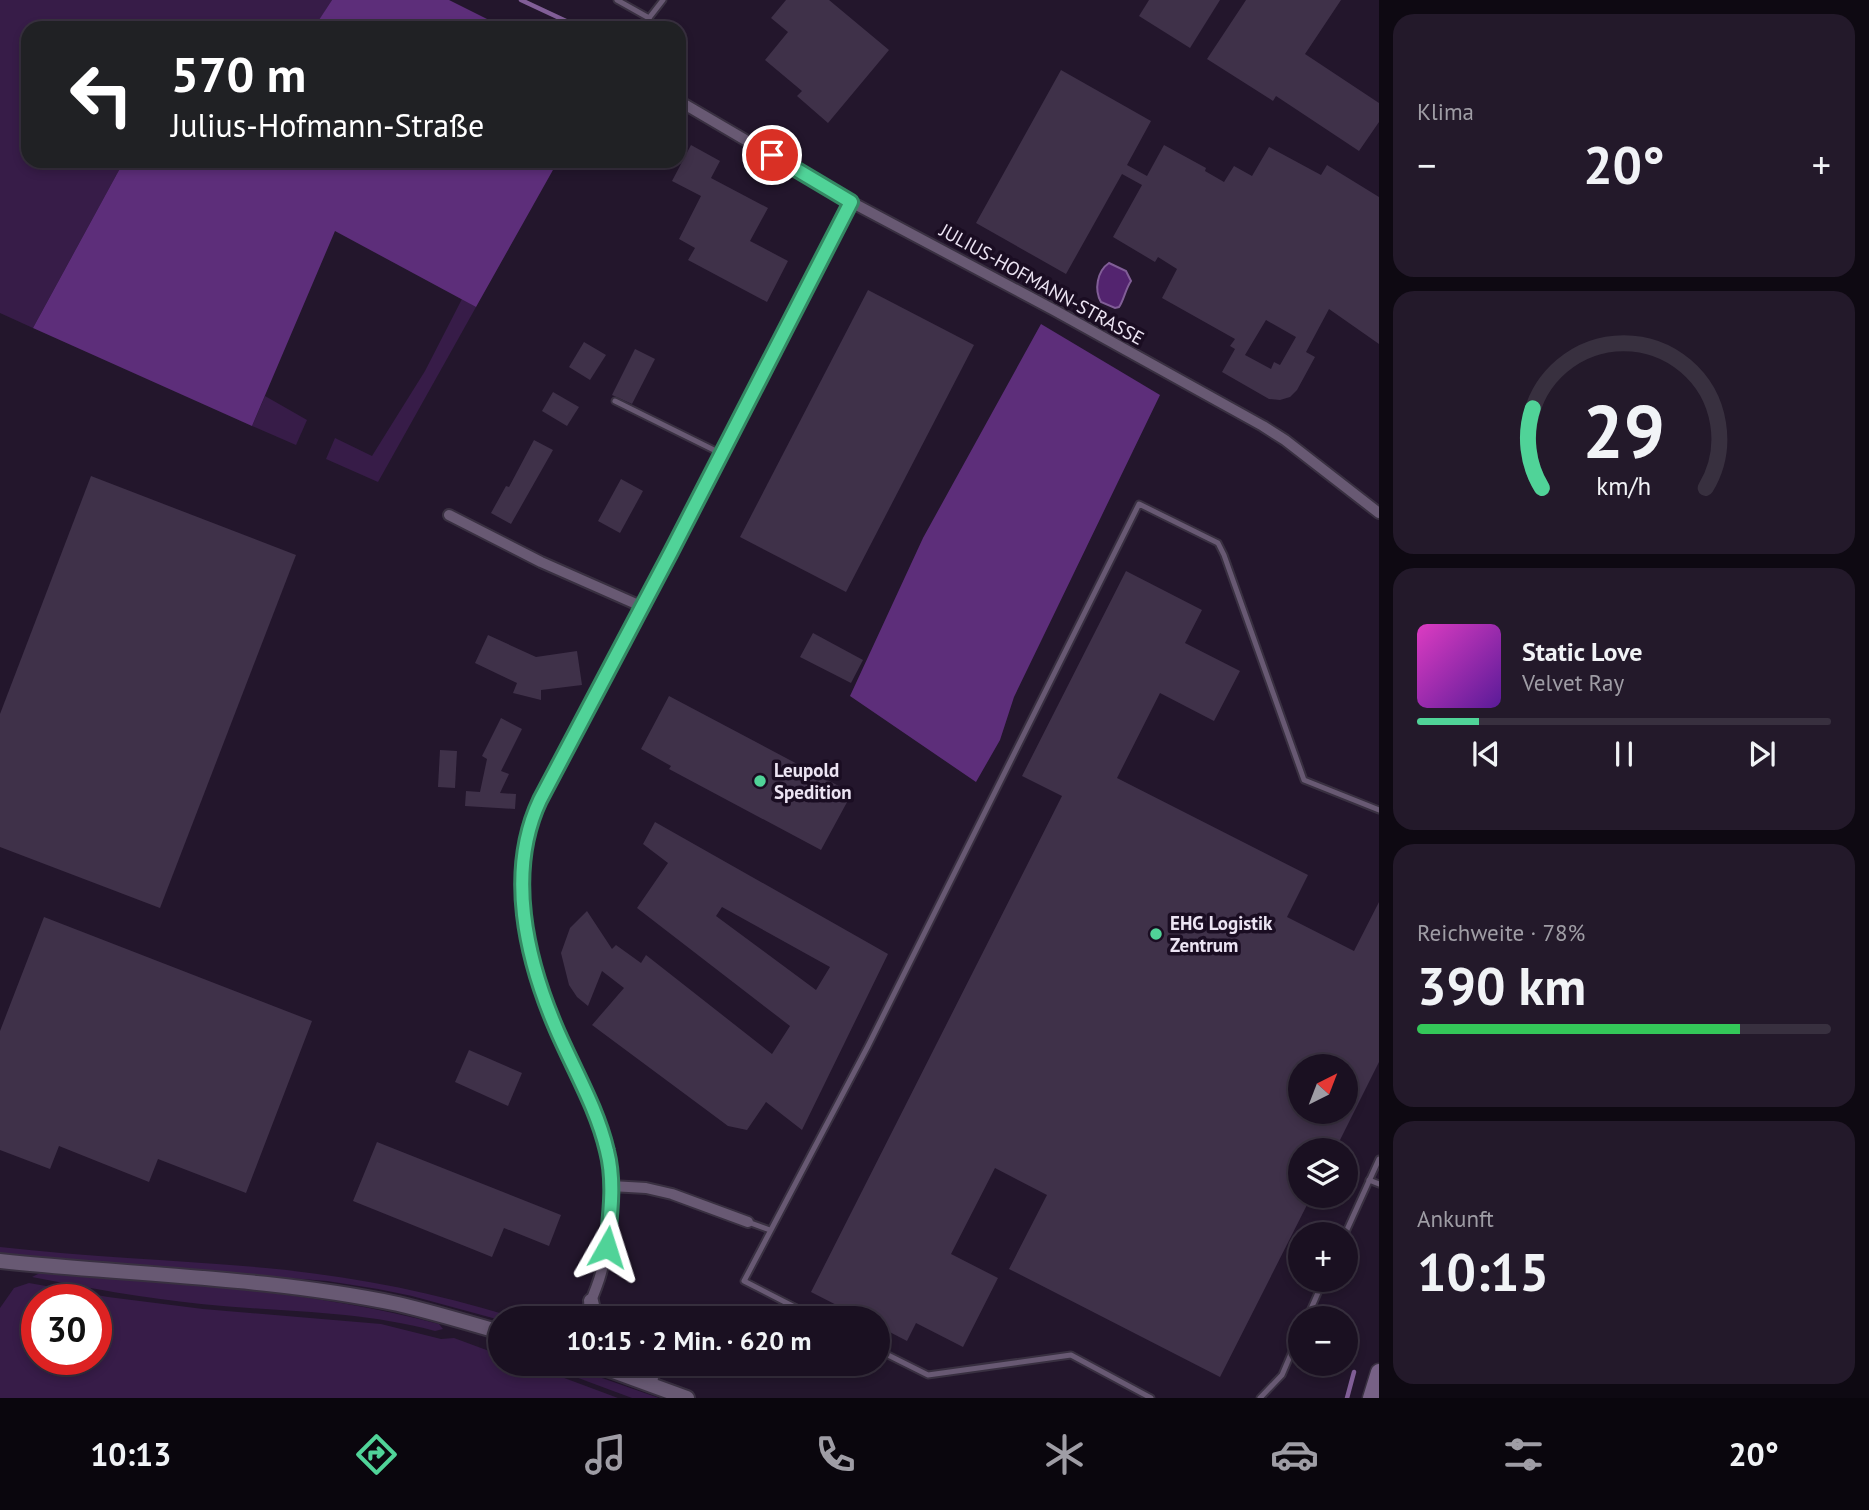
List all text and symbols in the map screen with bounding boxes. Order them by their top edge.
text: 570 m [171,42,306,106]
icon: left [56,49,147,140]
text: Klima [1417,97,1474,126]
text: Julius-Hofmann-Straße [171,104,484,146]
pin [742,125,802,185]
text: 20° [1583,131,1665,198]
icon: arrive [753,136,791,174]
text: − [1417,140,1436,189]
text: + [1812,140,1831,189]
street label: JULIUS-HOFMANN-STRASSE [935,217,1148,350]
text: 29 [1583,385,1665,479]
text: km/h [1597,470,1651,502]
text: Static Love [1522,635,1643,668]
text: Velvet Ray [1522,668,1624,697]
icon: previous [1467,735,1505,773]
icon: pause [1605,735,1643,773]
icon: next [1743,735,1781,773]
place label: Leupold Spedition [774,758,852,804]
marker: Leupold Spedition [752,773,768,789]
place label: EHG Logistik Zentrum [1170,911,1273,957]
text: Reichweite · 78% [1417,918,1585,947]
marker: EHG Logistik Zentrum [1148,926,1164,942]
text: 390 km [1417,952,1586,1019]
north arrow [1288,1054,1358,1124]
map controls [1288,1054,1358,1376]
button: layers [1288,1138,1358,1208]
text: Ankunft [1417,1204,1494,1233]
position arrow [570,1210,644,1284]
button: + [1288,1222,1358,1292]
text: 10:15 [1417,1238,1549,1305]
speed limit sign: 30 [21,1284,112,1375]
button: − [1288,1306,1358,1376]
text: 10:15 · 2 Min. · 620 m [566,1324,812,1357]
icon: directions [352,1430,401,1479]
icon: music [581,1430,630,1479]
icon: phone [811,1430,860,1479]
icon: climate [1040,1430,1089,1479]
icon: car [1270,1430,1319,1479]
icon: filters [1499,1430,1548,1479]
text: 10:13 [90,1433,171,1475]
text: 20° [1728,1433,1779,1475]

